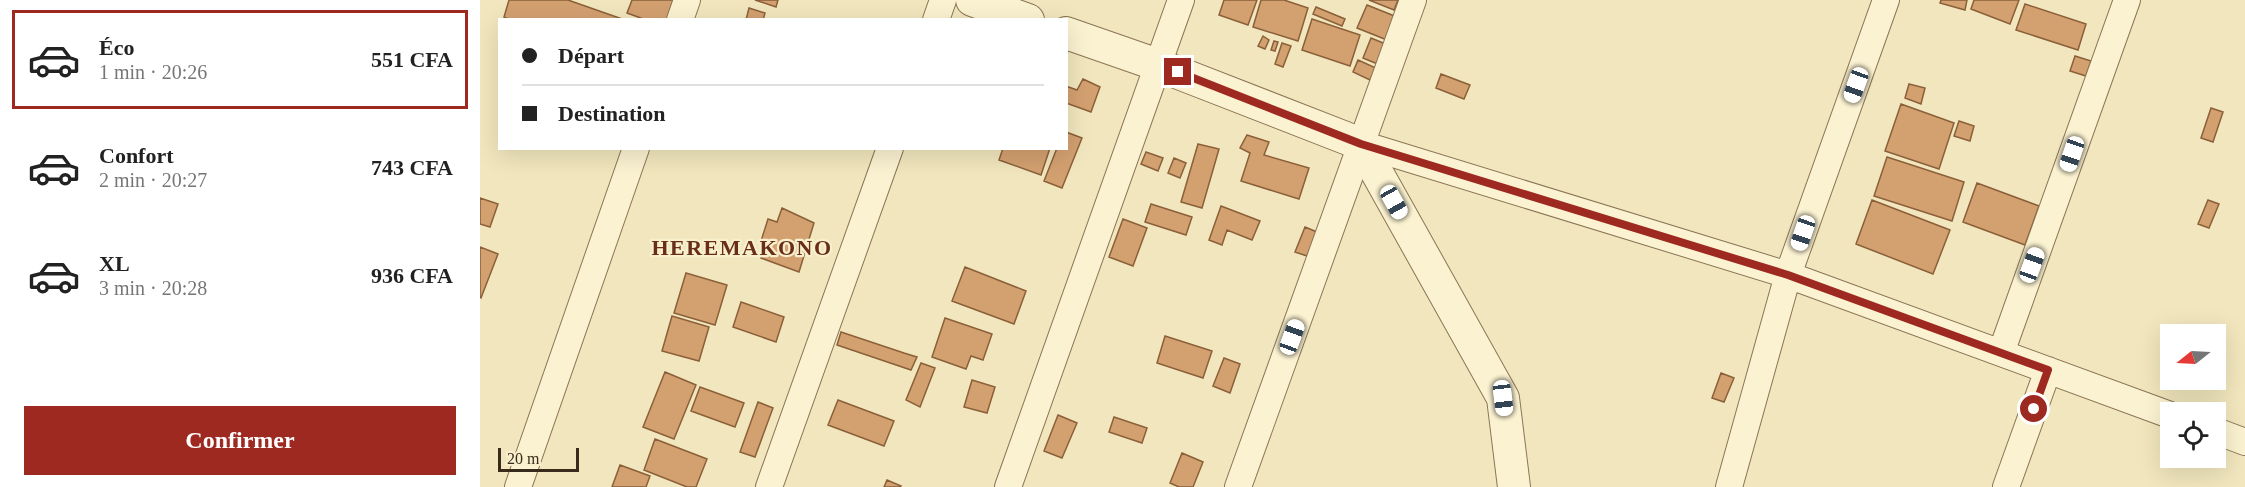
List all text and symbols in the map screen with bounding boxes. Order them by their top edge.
icon: car [27,33,81,87]
text: Éco [99,35,134,60]
text: Départ [558,43,624,68]
text: 551 CFA [371,47,453,72]
route end [1164,58,1191,85]
text: 1 min · 20:26 [99,61,207,83]
car [1841,65,1871,105]
text: Destination [558,101,666,126]
car [2058,134,2086,174]
icon: car [27,141,81,195]
text: Confort [99,143,174,168]
text: 743 CFA [371,155,453,180]
text: 2 min · 20:27 [99,169,207,191]
car [1377,182,1411,222]
car [1789,213,1817,253]
district label: HEREMAKONO [651,235,833,260]
car [2017,245,2047,285]
icon: car [27,249,81,303]
text: XL [99,251,130,276]
text: 936 CFA [371,263,453,288]
text: 3 min · 20:28 [99,277,207,299]
car [1277,317,1307,357]
north arrow [2160,324,2226,390]
map controls [2160,324,2226,468]
car [1492,379,1514,417]
route start [2020,395,2047,422]
button: locate [2160,402,2226,468]
button: Confirmer [24,406,456,475]
scale bar [498,445,579,472]
text: 20 m [507,450,539,467]

